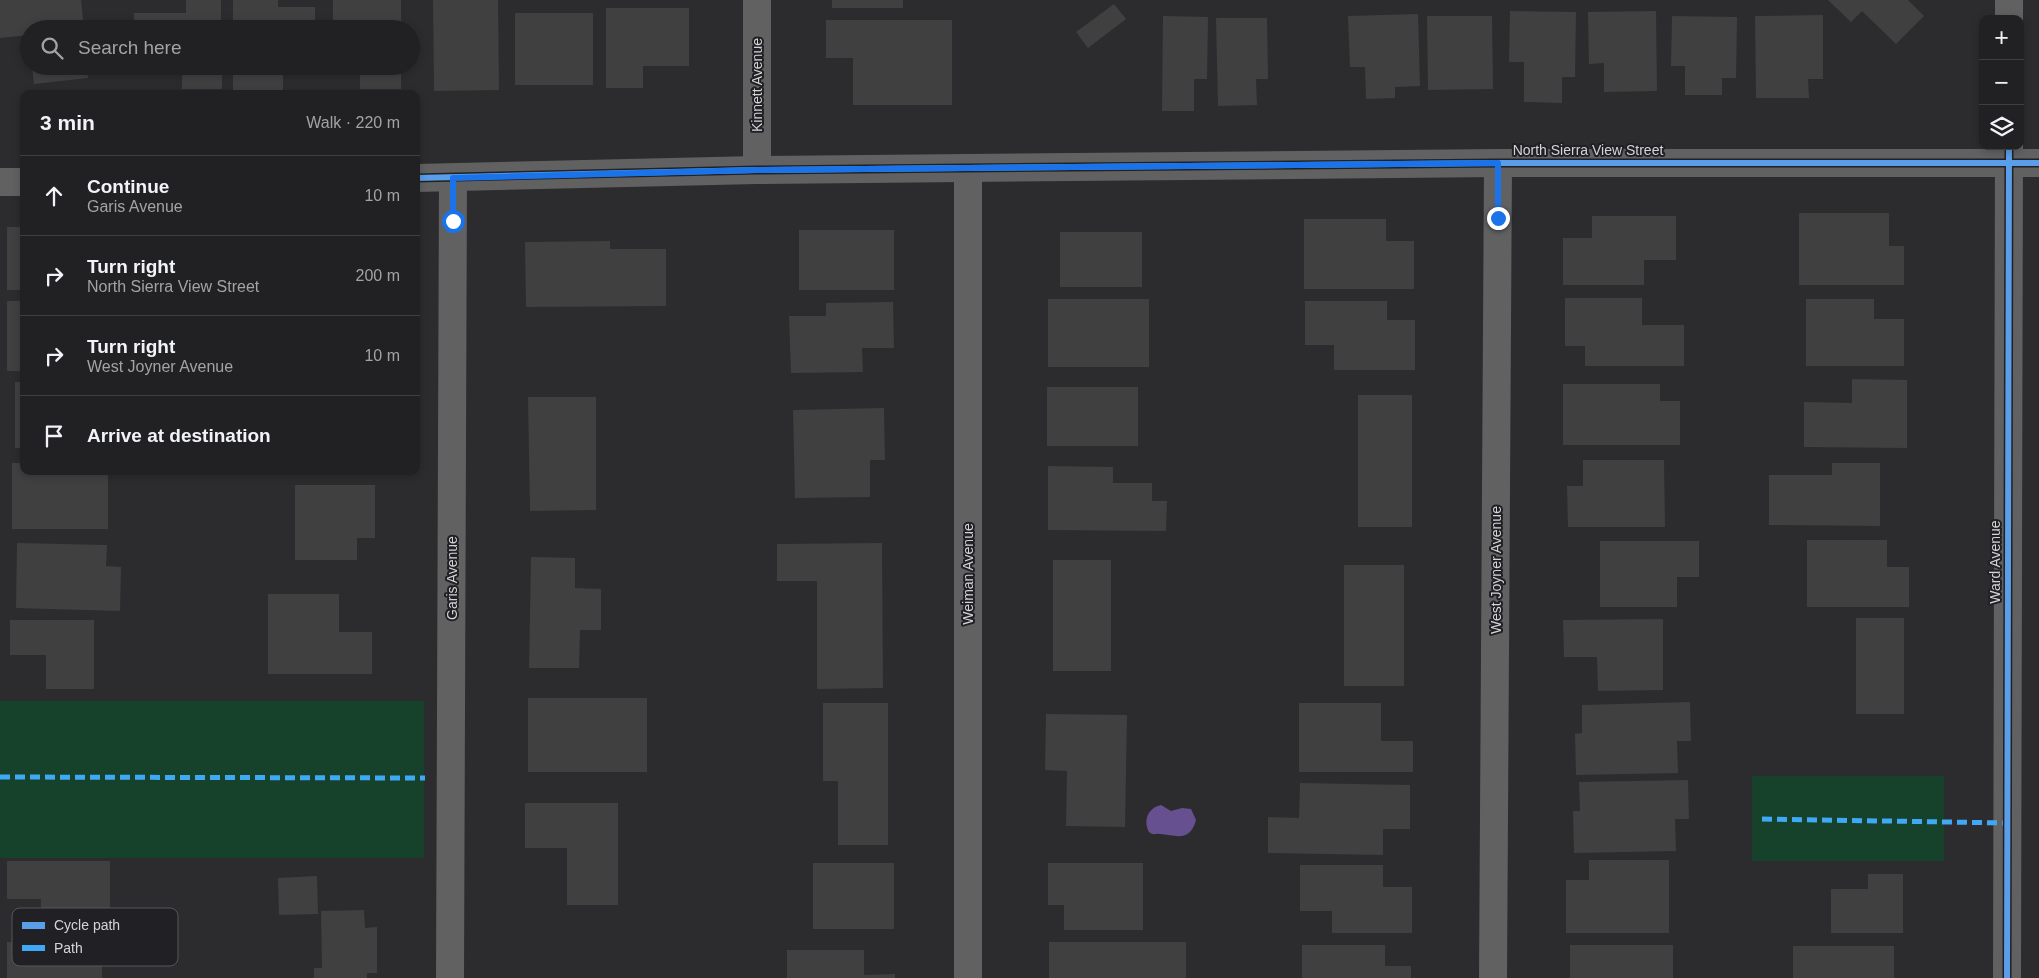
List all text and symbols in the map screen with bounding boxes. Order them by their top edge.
map controls [1979,15,2024,150]
button: + [1979,15,2024,60]
search box [20,20,420,75]
icon: search [38,34,66,62]
text: Search here [78,37,182,58]
street label: Kinnett Avenue [749,38,765,132]
button: − [1979,60,2024,105]
button: layers [1979,105,2024,150]
text: 3 min [40,111,95,134]
text: Walk · 220 m [306,114,400,131]
street label: North Sierra View Street [1513,142,1663,158]
text: Continue [87,176,169,197]
icon: ahead [40,182,68,210]
text: 10 m [364,187,400,204]
text: Garis Avenue [87,198,183,215]
route end [1487,207,1510,230]
route start [442,210,465,233]
text: Turn right [87,256,175,277]
icon: right [40,262,68,290]
text: 200 m [356,267,400,284]
text: North Sierra View Street [87,278,259,295]
text: Turn right [87,336,175,357]
icon: right [40,342,68,370]
text: 10 m [364,347,400,364]
text: West Joyner Avenue [87,358,233,375]
icon: arrive [40,422,68,450]
text: Arrive at destination [87,425,271,446]
street label: West Joyner Avenue [1488,506,1504,634]
street label: Ward Avenue [1987,520,2003,604]
street label: Weiman Avenue [960,523,976,625]
street label: Garis Avenue [444,536,460,620]
legend [12,908,178,966]
text: Cycle path [54,917,120,933]
text: Path [54,940,83,956]

